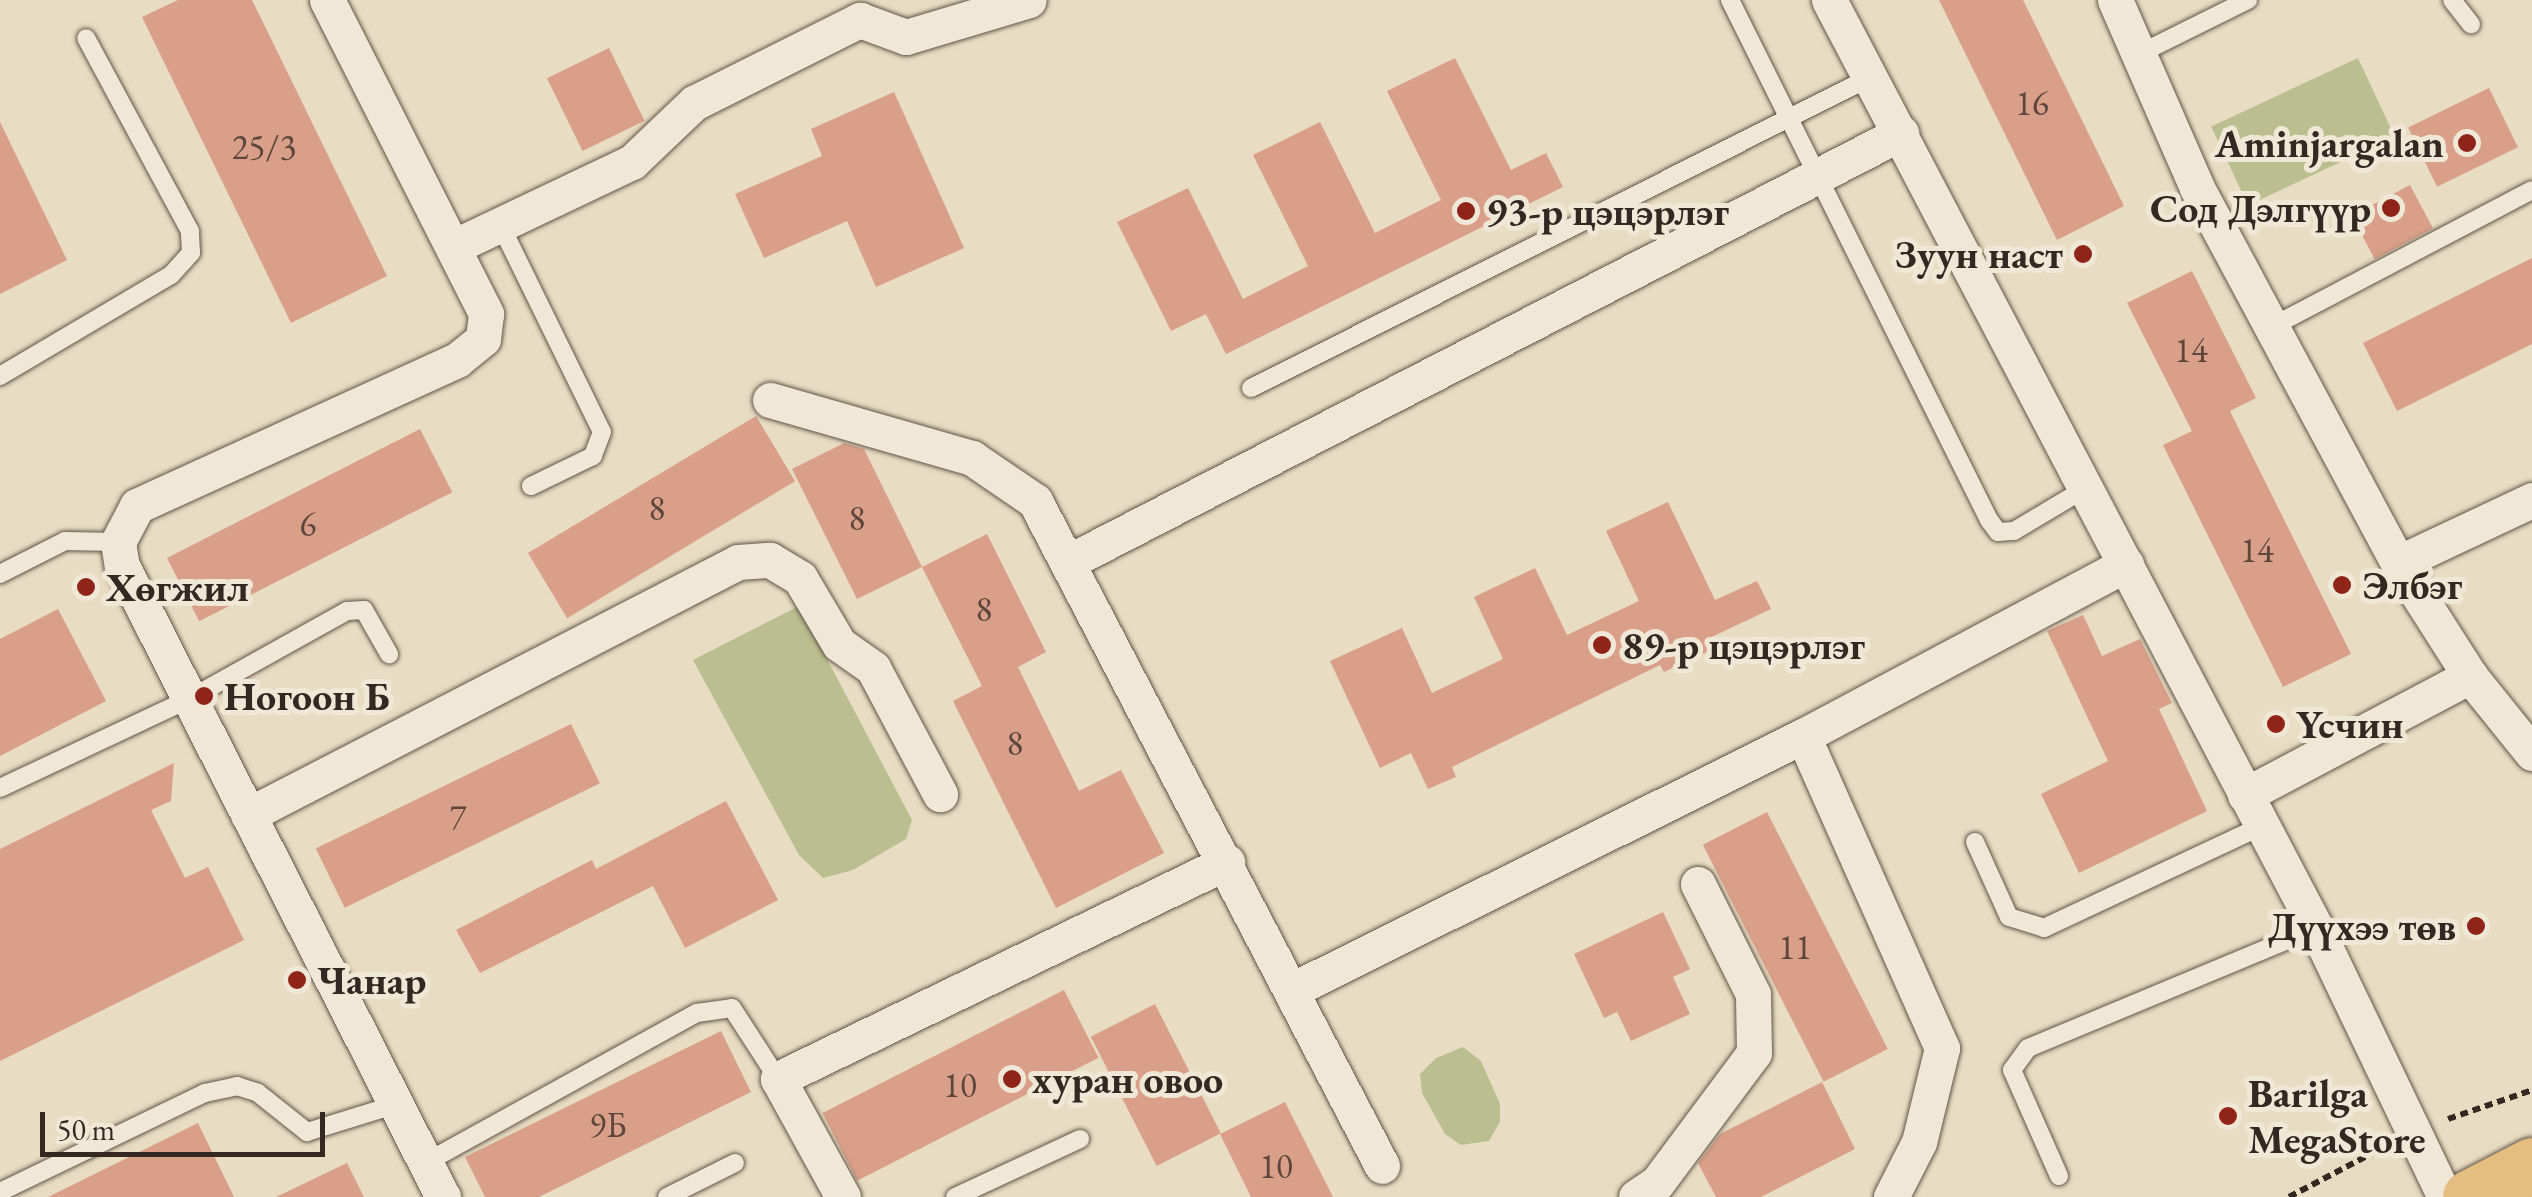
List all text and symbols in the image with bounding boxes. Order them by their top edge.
house number: 16 [2015,82,2049,124]
place label: Aminjargalan [2215,119,2444,167]
house number: 25/3 [232,126,296,168]
marker: Aminjargalan [2454,130,2480,156]
place label: Сод Дэлгүүр [2150,184,2371,232]
place label: 93-р цэцэрлэг [1486,187,1729,235]
marker: Сод Дэлгүүр [2380,197,2402,219]
marker: 93-р цэцэрлэг [1455,200,1477,222]
place label: Зуун наст [1895,230,2063,278]
marker: Зуун наст [2072,243,2094,265]
house number: 14 [2174,329,2208,371]
house number: 8 [649,487,665,529]
house number: 8 [849,497,865,539]
house number: 6 [300,503,316,545]
house number: 14 [2240,529,2274,571]
place label: Элбэг [2362,561,2462,609]
place label: Хөгжил [106,563,249,611]
marker: Элбэг [2331,574,2353,596]
marker: Хөгжил [75,576,97,598]
house number: 8 [976,588,992,630]
place label: 89-р цэцэрлэг [1622,621,1865,669]
marker: 89-р цэцэрлэг [1591,634,1613,656]
place label: Ногоон Б [224,672,390,720]
marker: Ногоон Б [193,685,215,707]
place label: Үсчин [2296,700,2404,748]
marker: Үсчин [2265,713,2287,735]
house number: 8 [1007,722,1023,764]
house number: 7 [450,796,466,838]
place label: Дүүхээ төв [2268,902,2456,950]
marker: Дүүхээ төв [2465,915,2487,937]
house number: 11 [1778,926,1812,968]
place label: Чанар [317,956,426,1004]
marker: Чанар [286,969,308,991]
place label: хуран овоо [1032,1055,1223,1103]
house number: 10 [943,1064,977,1106]
marker: хуран овоо [1001,1068,1023,1090]
place label: Barilga MegaStore [2248,1069,2426,1163]
scale bar [45,1092,330,1154]
house number: 9Б [589,1104,627,1146]
marker: Barilga MegaStore [2217,1105,2239,1127]
text: 50 m [57,1110,115,1149]
house number: 10 [1259,1145,1293,1187]

